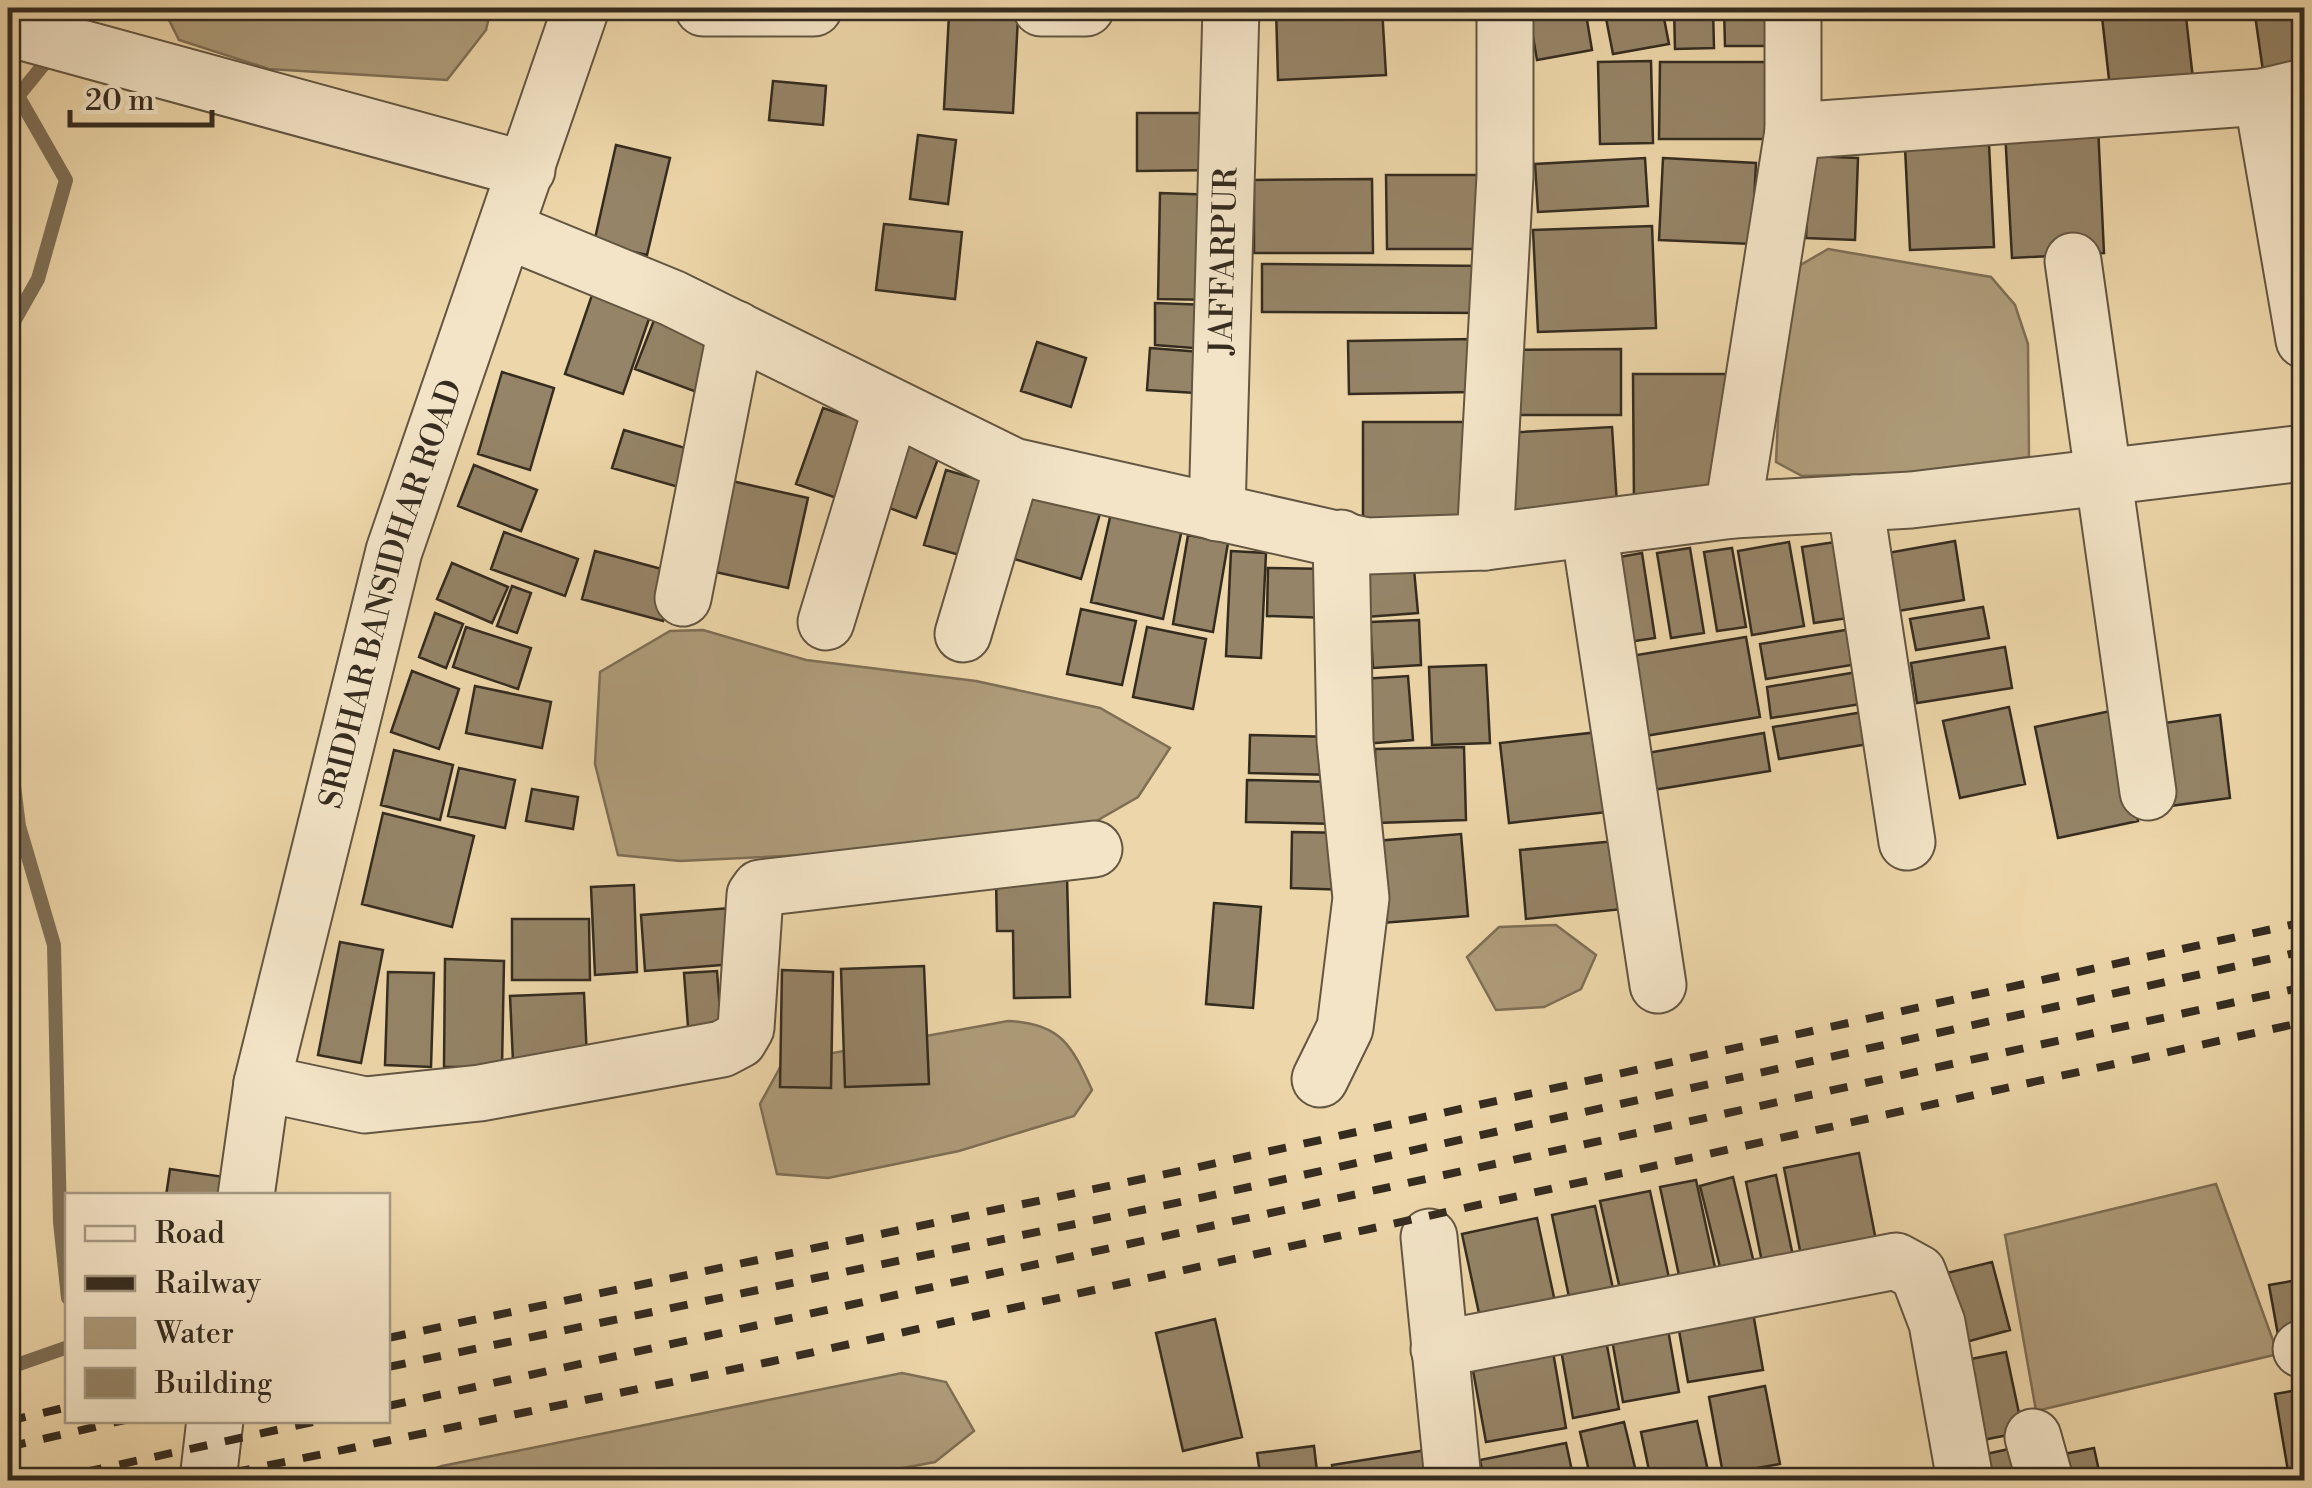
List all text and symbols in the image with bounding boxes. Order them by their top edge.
scale bar [70,65,212,127]
text: 20 m [85,82,154,120]
street label: JAFFARPUR [1201,166,1247,356]
street label: SRIDHAR BANSIDHAR ROAD [311,374,472,813]
legend [65,1193,390,1423]
text: Road [155,1215,225,1253]
text: Railway [155,1265,261,1303]
text: Water [154,1315,234,1353]
text: Building [154,1365,273,1403]

